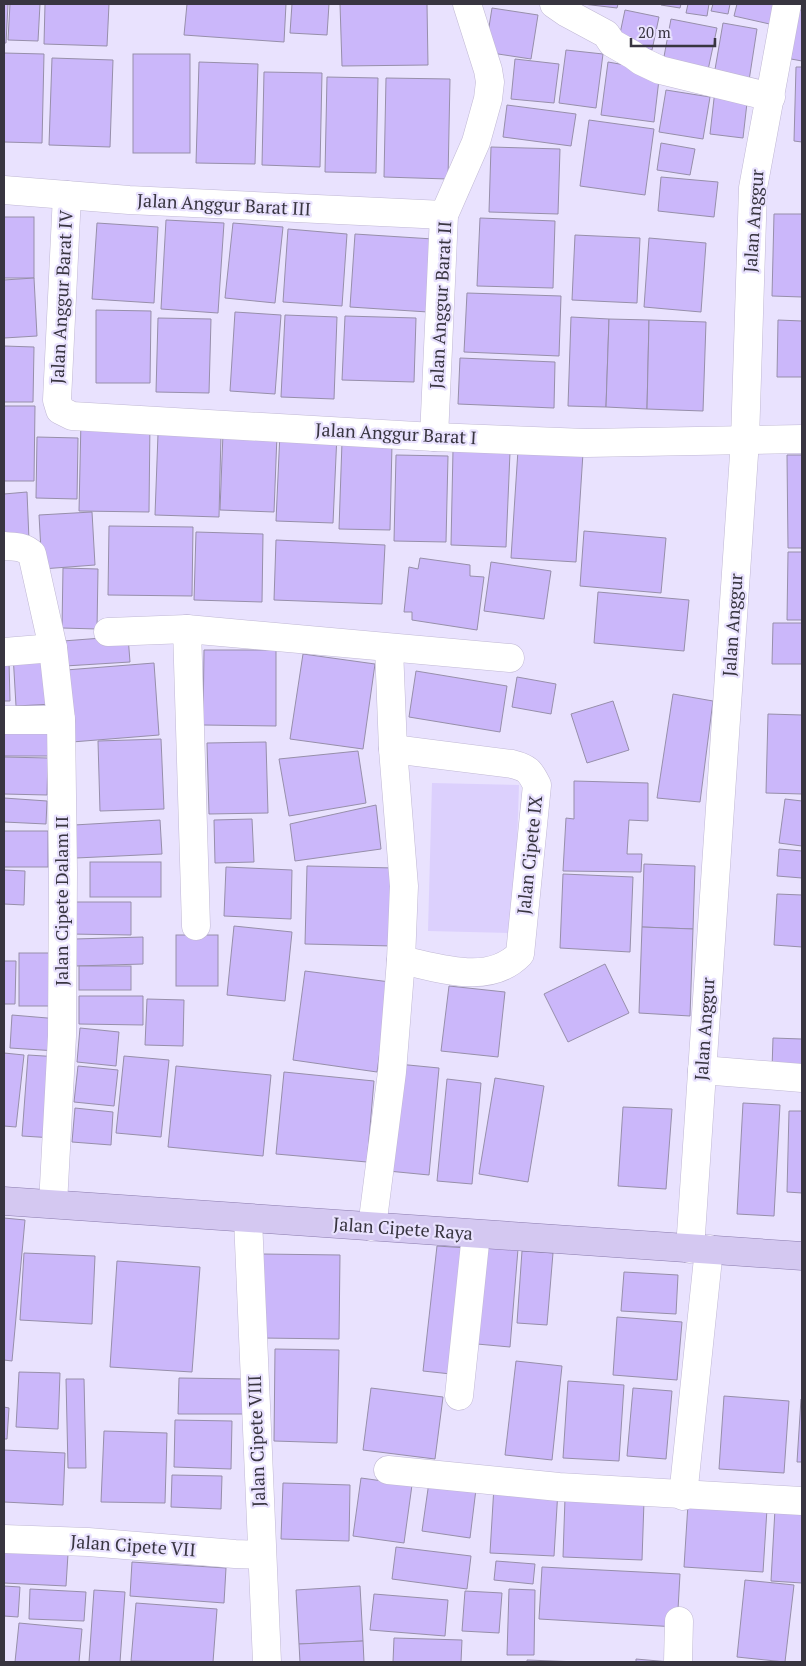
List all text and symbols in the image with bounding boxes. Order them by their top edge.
scale bar [631,15,715,47]
text: 20 m [638,22,671,42]
street label: Jalan Anggur [737,168,769,273]
street label: Jalan Anggur Barat III [136,187,312,221]
street label: Jalan Anggur Barat IV [44,209,78,384]
street label: Jalan Anggur Barat II [424,220,456,389]
street label: Jalan Anggur Barat I [315,417,477,449]
street label: Jalan Anggur [716,572,748,677]
street label: Jalan Cipete IX [511,794,547,916]
street label: Jalan Cipete Dalam II [49,816,73,986]
street label: Jalan Anggur [688,976,720,1081]
street label: Jalan Cipete Raya [332,1211,474,1245]
street label: Jalan Cipete VIII [242,1375,270,1507]
street label: Jalan Cipete VII [70,1529,197,1561]

